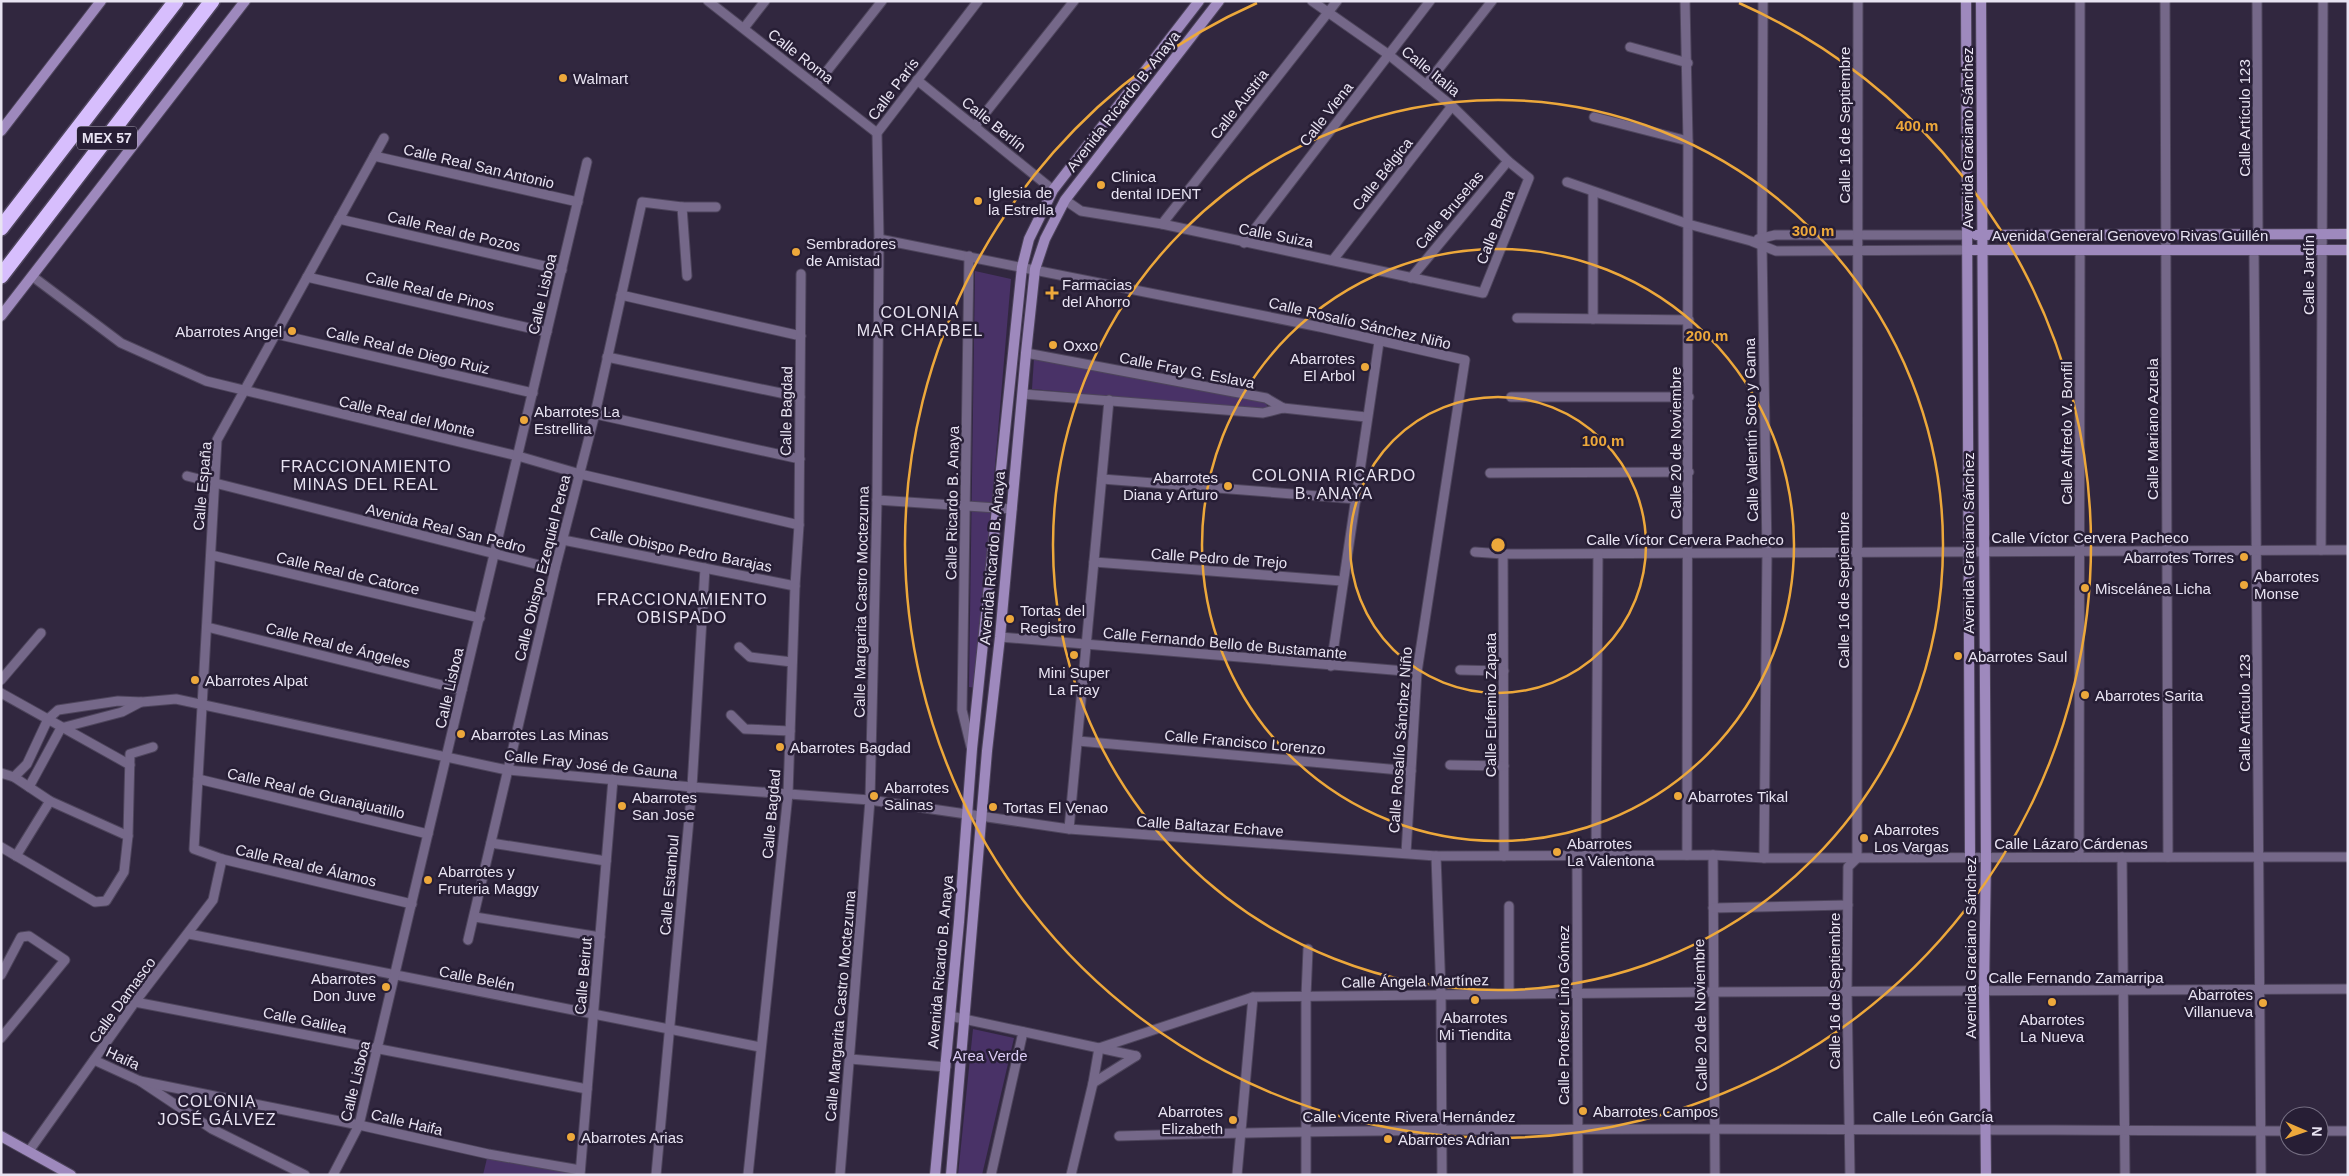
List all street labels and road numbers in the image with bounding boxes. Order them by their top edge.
street label: Calle Roma [765,25,838,87]
street label: Avenida Ricardo B. Anaya [1063,27,1184,175]
street label: Calle Italia [1398,42,1464,100]
street label: Calle 16 de Septiembre [1836,47,1853,203]
street label: Avenida Graciano Sánchez [1959,47,1976,229]
street label: Calle París [864,55,922,123]
street label: Calle Artículo 123 [2236,59,2253,177]
street label: Calle Austria [1206,65,1272,142]
street label: Calle Viena [1296,78,1357,149]
street label: Calle Berlín [959,93,1029,155]
road number: MEX 57 [77,126,137,150]
street label: Calle Bélgica [1348,134,1416,214]
street label: Calle Real San Antonio [402,140,556,192]
street label: Calle Bruselas [1411,167,1487,253]
street label: Calle Berna [1472,187,1518,267]
street label: Calle Real de Pozos [386,207,522,255]
street label: Calle Suiza [1237,219,1316,251]
street label: Avenida General Genovevo Rivas Guillén [1992,227,2268,244]
street label: Calle Jardín [2300,235,2317,315]
street label: Calle Lisboa [524,251,560,336]
street label: Calle Real de Pinos [364,268,496,314]
street label: Calle Rosalío Sánchez Niño [1267,294,1453,352]
street label: Calle Real de Diego Ruiz [324,323,492,377]
street label: Calle Valentín Soto y Gama [1741,337,1761,522]
street label: Calle Fray G. Eslava [1118,349,1257,392]
street label: Calle Mariano Azuela [2144,357,2161,500]
street label: Calle Alfredo V. Bonfil [2058,361,2075,505]
street label: Calle Bagdad [777,366,795,456]
street label: Calle 20 de Noviembre [1667,367,1684,519]
street label: Calle Real del Monte [337,392,477,440]
street label: Calle Ricardo B. Anaya [942,425,962,580]
street label: Calle España [190,440,214,531]
street label: Avenida Graciano Sánchez [1960,452,1977,634]
street label: Avenida Ricardo B. Anaya [976,470,1008,645]
street label: Calle Obispo Ezequiel Perea [511,472,574,663]
street label: Calle Margarita Castro Moctezuma [850,485,872,718]
street label: Avenida Real San Pedro [364,500,528,556]
street label: Calle 16 de Septiembre [1835,512,1852,668]
street label: Calle Obispo Pedro Barajas [589,523,773,575]
street label: Calle Víctor Cervera Pacheco [1991,529,2189,546]
street label: Calle Víctor Cervera Pacheco [1586,531,1784,548]
street label: Calle Pedro de Trejo [1150,545,1288,571]
street label: Calle Real de Catorce [275,548,421,598]
street label: Calle Real de Ángeles [264,619,412,671]
street label: Calle Fernando Bello de Bustamante [1102,624,1348,662]
street label: Calle Eufemio Zapata [1482,632,1499,777]
street label: Calle Lisboa [431,645,467,730]
street label: Calle Rosalío Sánchez Niño [1385,646,1415,834]
street label: Calle Artículo 123 [2236,654,2253,772]
street label: Calle Francisco Lorenzo [1164,726,1326,758]
street label: Calle Fray José de Gauna [503,746,679,782]
street label: Calle Real de Guanajuatillo [226,764,406,822]
street label: Calle Bagdad [759,768,783,860]
street label: Calle Baltazar Echave [1136,812,1284,840]
street label: Calle Estambul [656,834,682,936]
street label: Calle Lázaro Cárdenas [1994,835,2148,852]
street label: Calle Real de Álamos [234,840,378,890]
street label: Avenida Graciano Sánchez [1962,857,1979,1039]
street label: Avenida Ricardo B. Anaya [924,874,956,1049]
street label: Calle Margarita Castro Moctezuma [821,889,859,1122]
street label: Calle 16 de Septiembre [1826,913,1843,1069]
street label: Calle Profesor Lino Gómez [1555,925,1572,1105]
street label: Calle Beirut [571,936,595,1015]
street label: Calle 20 de Noviembre [1690,939,1710,1091]
street label: Calle Damasco [85,954,159,1046]
street label: Calle Belén [438,962,516,994]
street label: Calle Fernando Zamarripa [1988,969,2164,986]
street label: Calle Ángela Martínez [1341,971,1489,991]
street label: Calle Galilea [262,1004,349,1037]
street label: Calle Lisboa [337,1038,373,1123]
street label: Haifa [104,1043,143,1073]
street label: Calle Haifa [369,1105,445,1139]
street label: Calle Vicente Rivera Hernández [1302,1108,1516,1125]
street label: Calle León García [1873,1108,1994,1125]

